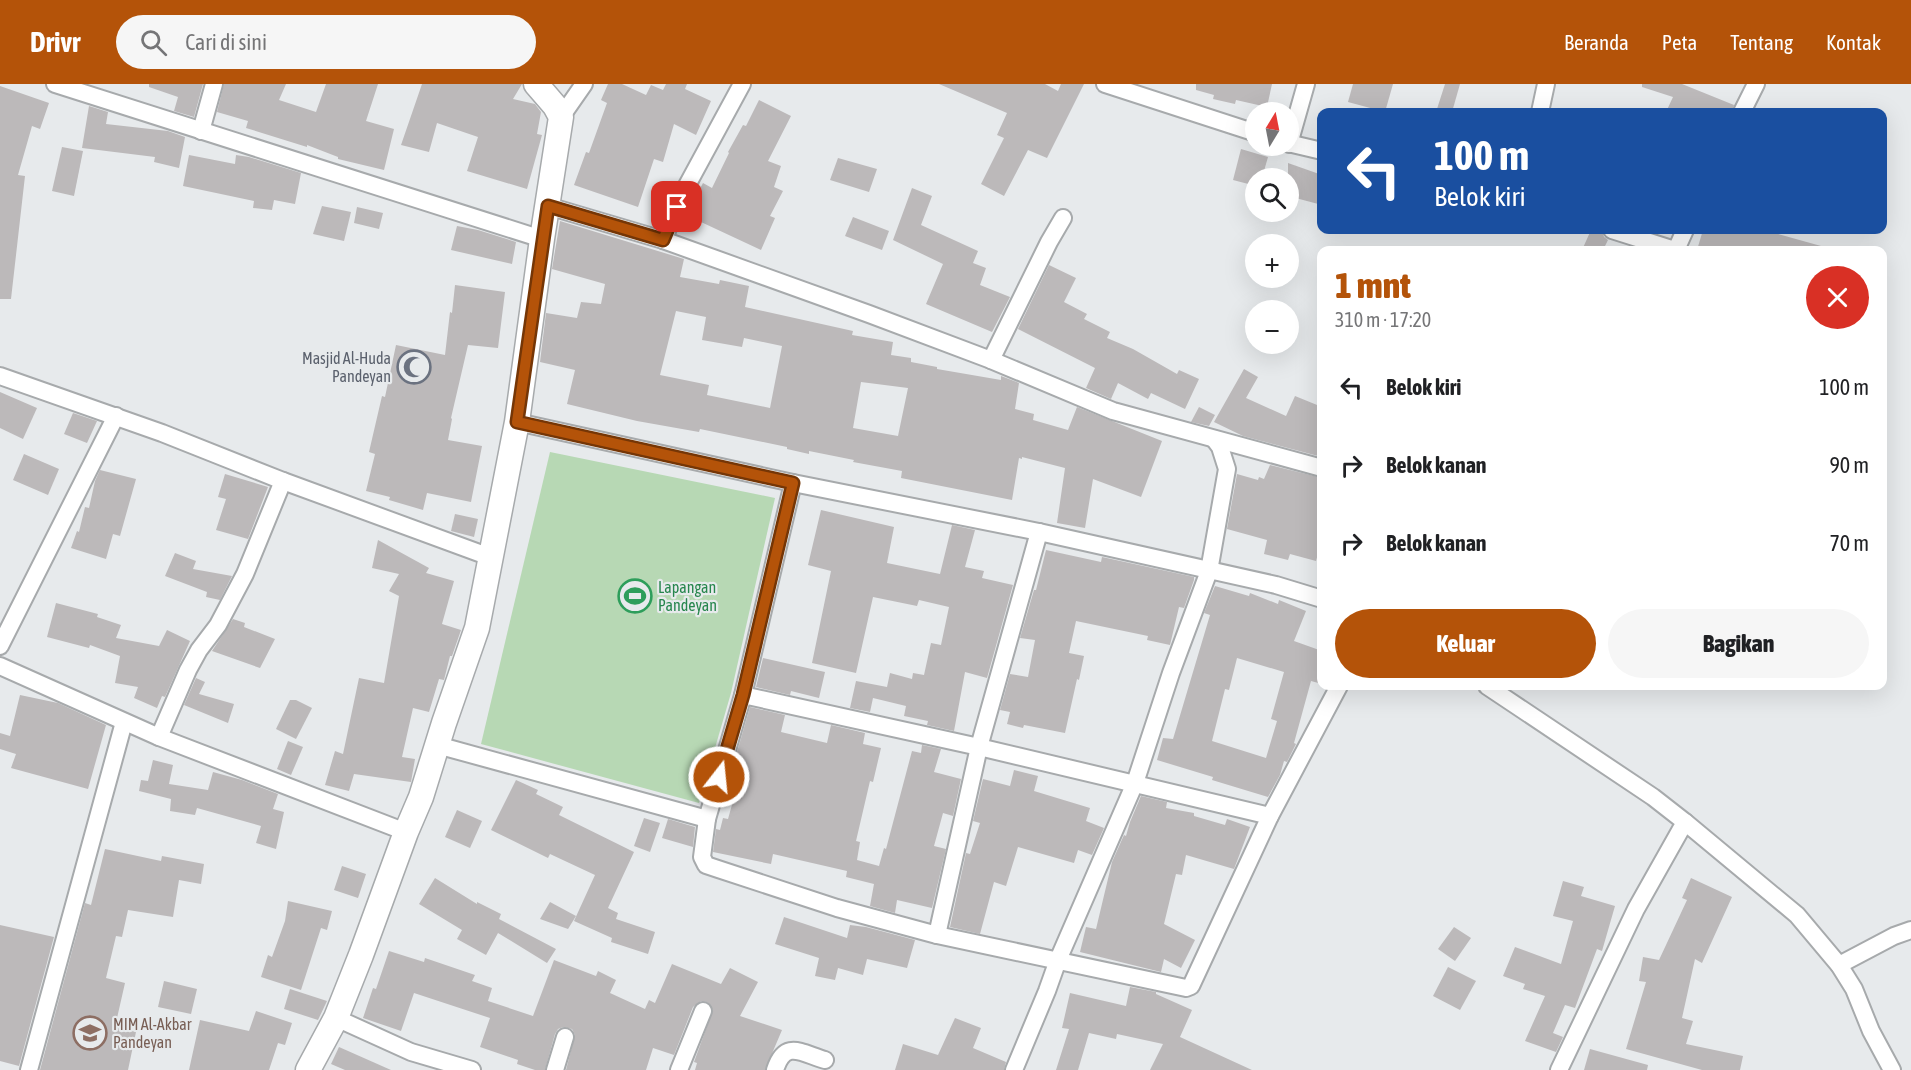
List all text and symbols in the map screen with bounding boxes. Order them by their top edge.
search box [116,15,536,69]
text: Drivr [30,26,80,58]
icon: search [137,26,170,59]
text: Cari di sini [185,29,267,55]
text: Beranda [1564,30,1629,54]
text: Peta [1662,30,1697,54]
text: Tentang [1730,30,1793,54]
text: Kontak [1826,30,1881,54]
north arrow [1245,102,1299,156]
map controls [1245,102,1299,354]
text: 100 m [1434,131,1529,179]
icon: left [1335,132,1413,210]
button: search [1245,168,1299,222]
pin [651,181,702,232]
text: Belok kiri [1434,181,1526,212]
icon: arrive [660,190,693,223]
button: + [1245,234,1299,288]
text: 1 mnt [1335,264,1411,306]
button: close [1806,266,1869,329]
button: − [1245,300,1299,354]
text: 310 m · 17:20 [1335,308,1431,331]
place label: Masjid Al-Huda Pandeyan [302,349,391,386]
mosque icon: Masjid Al-Huda Pandeyan [396,349,432,385]
icon: left [1335,371,1368,404]
text: Belok kiri [1386,374,1461,400]
text: 100 m [1819,374,1869,400]
icon: right [1335,449,1368,482]
text: Belok kanan [1386,452,1487,478]
text: 90 m [1829,452,1869,478]
icon: right [1335,527,1368,560]
text: Belok kanan [1386,530,1487,556]
text: 70 m [1829,530,1869,556]
sports icon: Lapangan Pandeyan [617,578,653,614]
place label: Lapangan Pandeyan [658,578,717,615]
button: Keluar [1335,609,1596,678]
button: Bagikan [1608,609,1869,678]
position arrow [687,745,751,809]
school or university icon: MIM Al-Akbar Pandeyan [72,1015,108,1051]
place label: MIM Al-Akbar Pandeyan [113,1015,192,1052]

